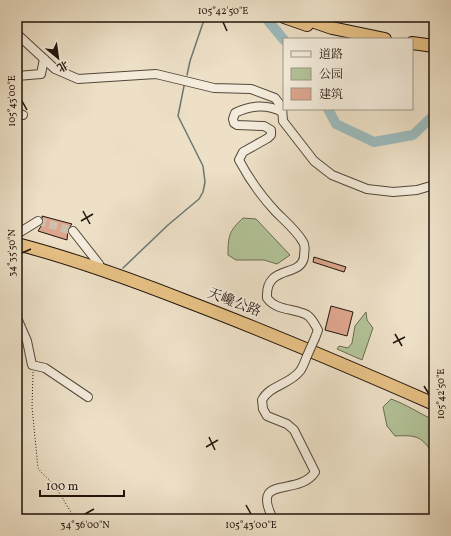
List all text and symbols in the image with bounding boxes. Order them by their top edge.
text: 105°42'50"E [198,4,248,18]
north arrow [38,38,78,78]
legend [283,38,413,110]
text: 道路 [319,47,343,63]
text: 北 [54,56,71,75]
text: 公园 [319,67,343,83]
text: 105°43'00"E [5,75,19,127]
text: 建筑 [319,87,343,103]
text: 34°35'50"N [5,229,19,277]
street label: 天巉公路 [204,284,264,322]
text: 105°42'50"E [434,369,448,419]
scale bar [40,472,124,498]
text: 100 m [46,479,79,495]
text: 34°36'00"N [60,518,110,532]
text: 105°43'00"E [225,518,277,532]

